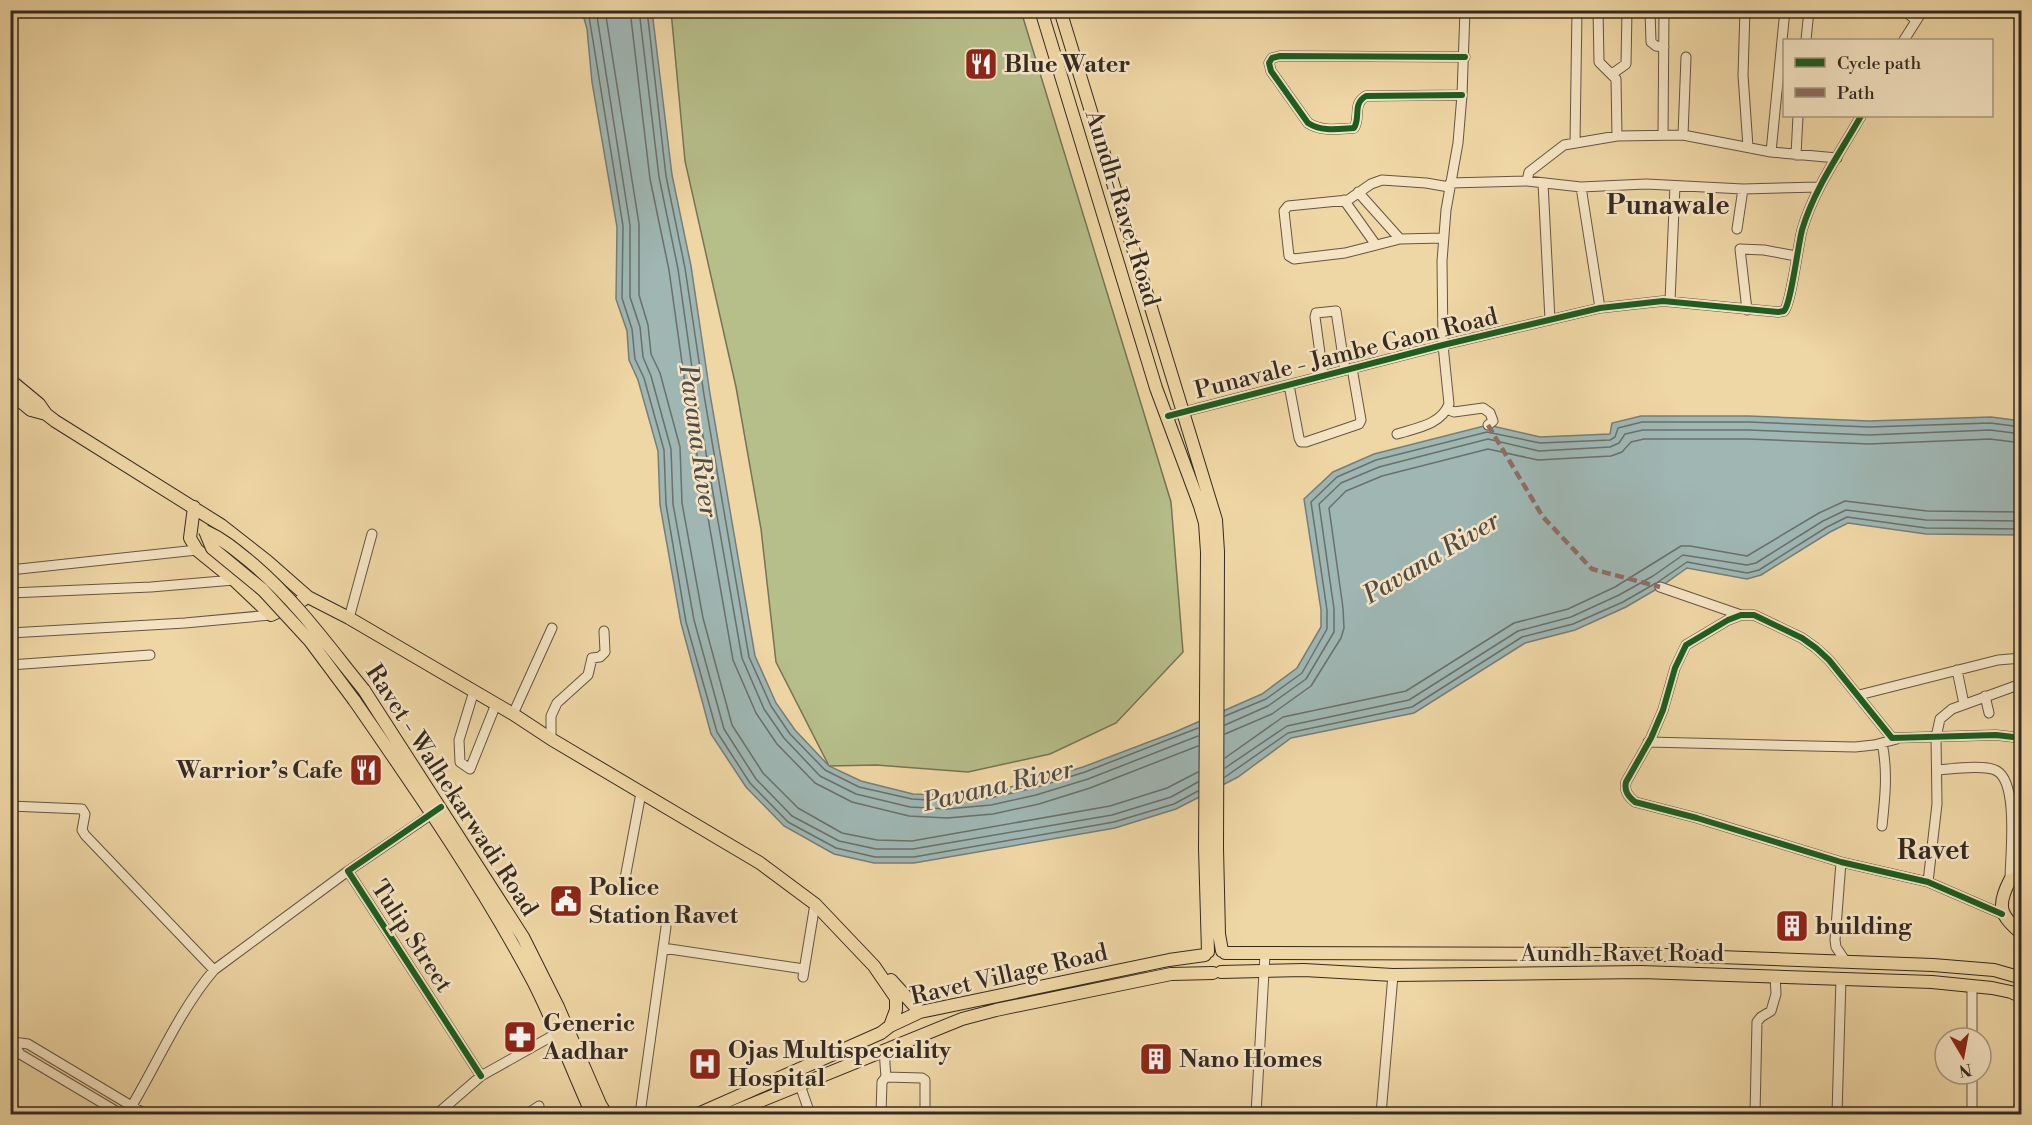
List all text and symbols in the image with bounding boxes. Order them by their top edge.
legend [1783,39,1993,117]
restaurant icon: Blue Water [963,46,999,82]
place label: Blue Water [1004,50,1130,80]
text: Cycle path [1837,52,1921,75]
text: Path [1837,82,1875,105]
street label: Aundh-Ravet Road [1078,106,1166,310]
district label: Punawale [1606,189,1730,223]
street label: Punavale - Jambe Gaon Road [1192,302,1501,406]
water label: Pavana River [671,362,725,520]
water label: Pavana River [1357,504,1506,612]
street label: Ravet - Walhekarwadi Road [358,659,544,922]
restaurant icon: Warrior’s Cafe [348,752,384,788]
water label: Pavana River [919,753,1077,819]
place label: Warrior’s Cafe [175,756,343,786]
district label: Ravet [1897,834,1969,868]
place label: Police Station Ravet [589,873,739,931]
street label: Tulip Street [364,875,459,999]
public building icon: Police Station Ravet [548,883,584,919]
building icon: building [1774,908,1810,944]
place label: building [1815,912,1913,942]
street label: Ravet Village Road [908,938,1111,1012]
street label: Aundh-Ravet Road [1519,939,1724,969]
place label: Generic Aadhar [542,1009,635,1067]
pharmacy icon: Generic Aadhar [502,1019,538,1055]
north arrow [1933,1026,1993,1086]
place label: Ojas Multispeciality Hospital [728,1036,952,1094]
building icon: Nano Homes [1138,1041,1174,1077]
place label: Nano Homes [1179,1045,1322,1075]
hospital icon: Ojas Multispeciality Hospital [687,1046,723,1082]
text: N [1957,1059,1973,1081]

